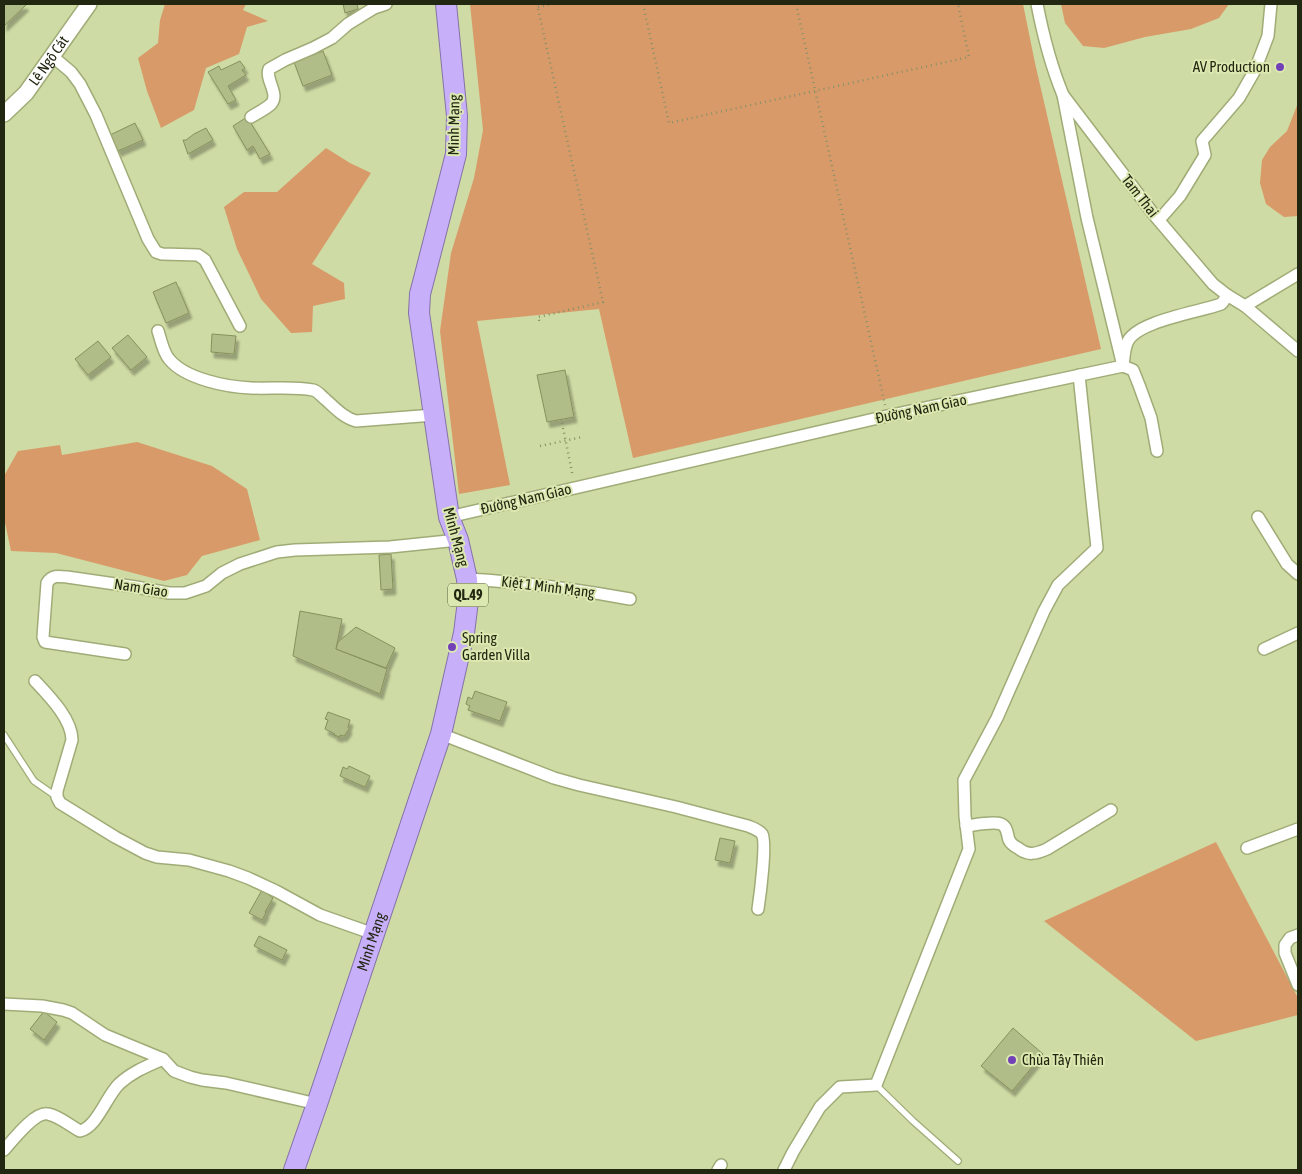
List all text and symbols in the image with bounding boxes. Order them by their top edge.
street label: Lê Ngô Cát [25,32,72,89]
place label: AV Production [1193,58,1270,75]
marker: AV Production [1274,61,1286,73]
street label: Minh Mạng [444,94,463,156]
street label: Tam Thai [1119,171,1162,220]
street label: Đường Nam Giao [874,391,968,426]
street label: Đường Nam Giao [479,480,573,517]
street label: Minh Mạng [440,505,473,569]
street label: Kiệt 1 Minh Mạng [500,572,596,601]
street label: Nam Giao [113,575,169,600]
road number: QL.49 [448,584,488,606]
place label: Spring Garden Villa [462,629,530,663]
marker: Spring Garden Villa [446,641,458,653]
street label: Minh Mạng [353,910,389,973]
place label: Chùa Tây Thiên [1022,1051,1104,1068]
marker: Chùa Tây Thiên [1006,1054,1018,1066]

